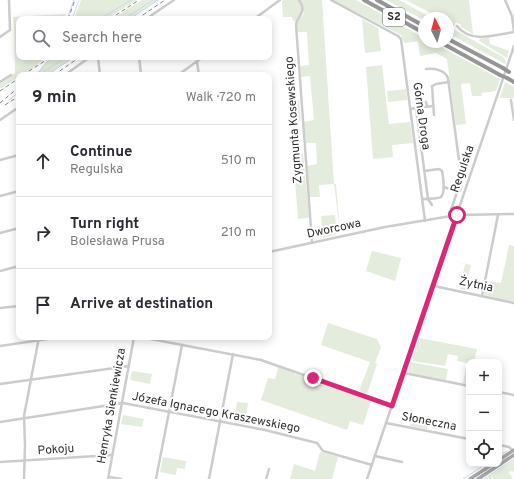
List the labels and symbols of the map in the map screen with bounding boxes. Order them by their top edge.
road number: S2 [383,8,405,26]
north arrow [418,12,454,48]
street label: Zygmunta Kosewskiego [282,55,306,184]
street label: Górna Droga [408,81,434,151]
street label: Regulska [447,143,479,195]
route start [448,206,466,224]
street label: Dworcowa [305,215,363,243]
street label: Żytnia [458,274,494,296]
street label: Henryka Sienkiewicza [94,347,130,465]
route end [304,369,322,387]
street label: Józefa Ignacego Kraszewskiego [130,389,302,437]
street label: Słoneczna [400,409,458,435]
street label: Pokoju [37,441,75,459]

